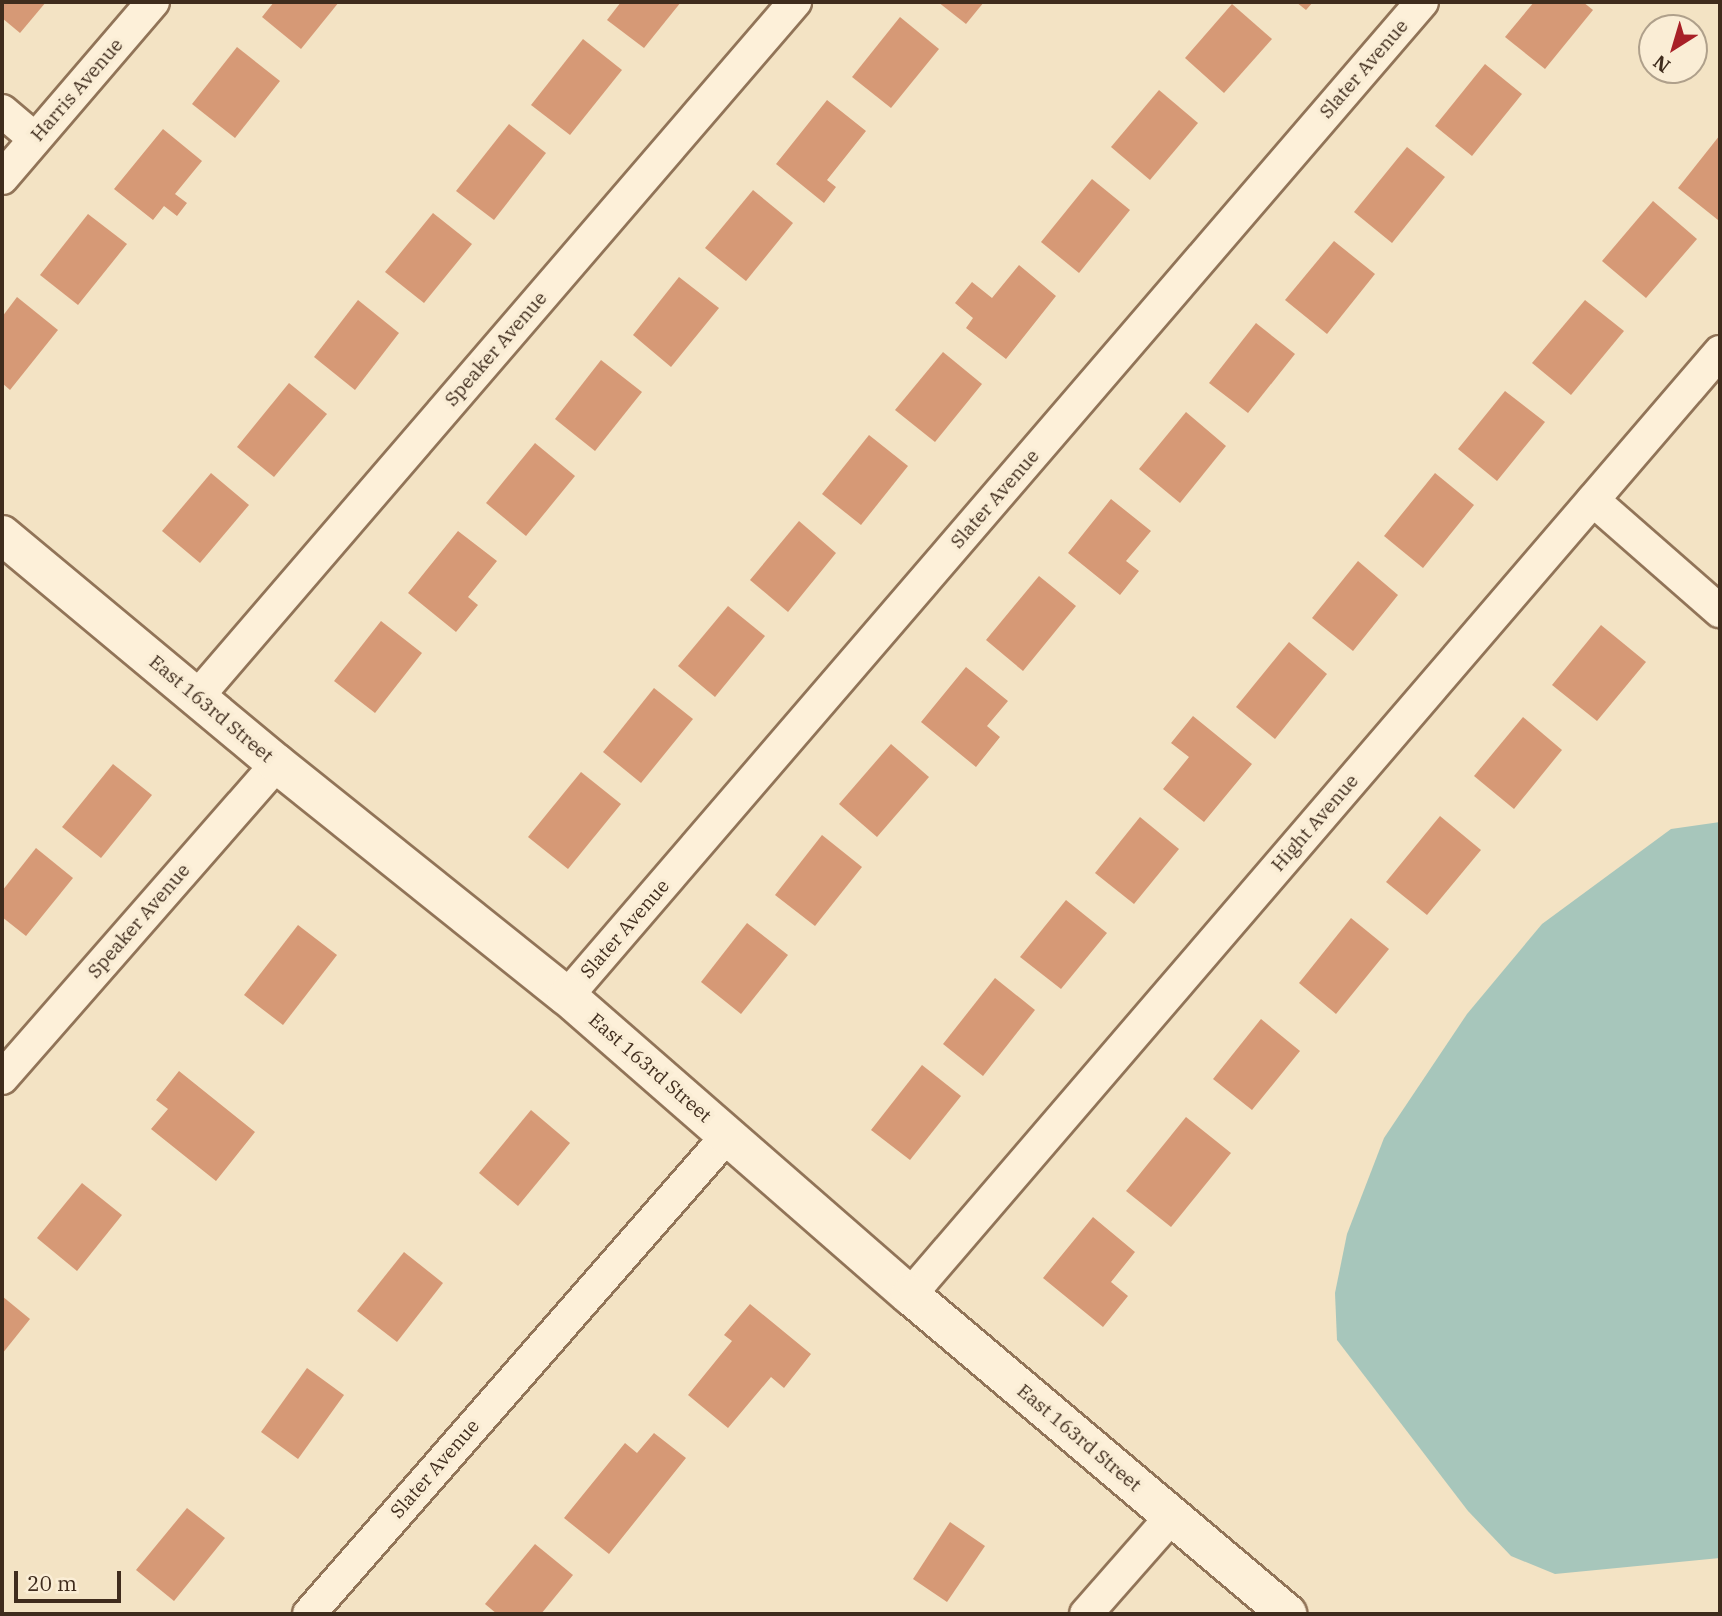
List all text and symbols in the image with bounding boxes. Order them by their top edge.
north arrow [1638,14,1708,84]
street label: Slater Avenue [1315,15,1413,123]
street label: Harris Avenue [26,34,128,146]
text: N [1648,50,1675,78]
street label: Speaker Avenue [440,287,552,411]
street label: Slater Avenue [946,445,1044,553]
street label: East 163rd Street [144,651,278,767]
street label: Hight Avenue [1267,770,1363,876]
street label: Speaker Avenue [83,859,195,983]
street label: Slater Avenue [576,875,674,983]
street label: East 163rd Street [584,1009,716,1127]
street label: East 163rd Street [1012,1380,1146,1496]
street label: Slater Avenue [386,1415,484,1523]
scale bar [18,1556,124,1600]
text: 20 m [27,1569,77,1597]

